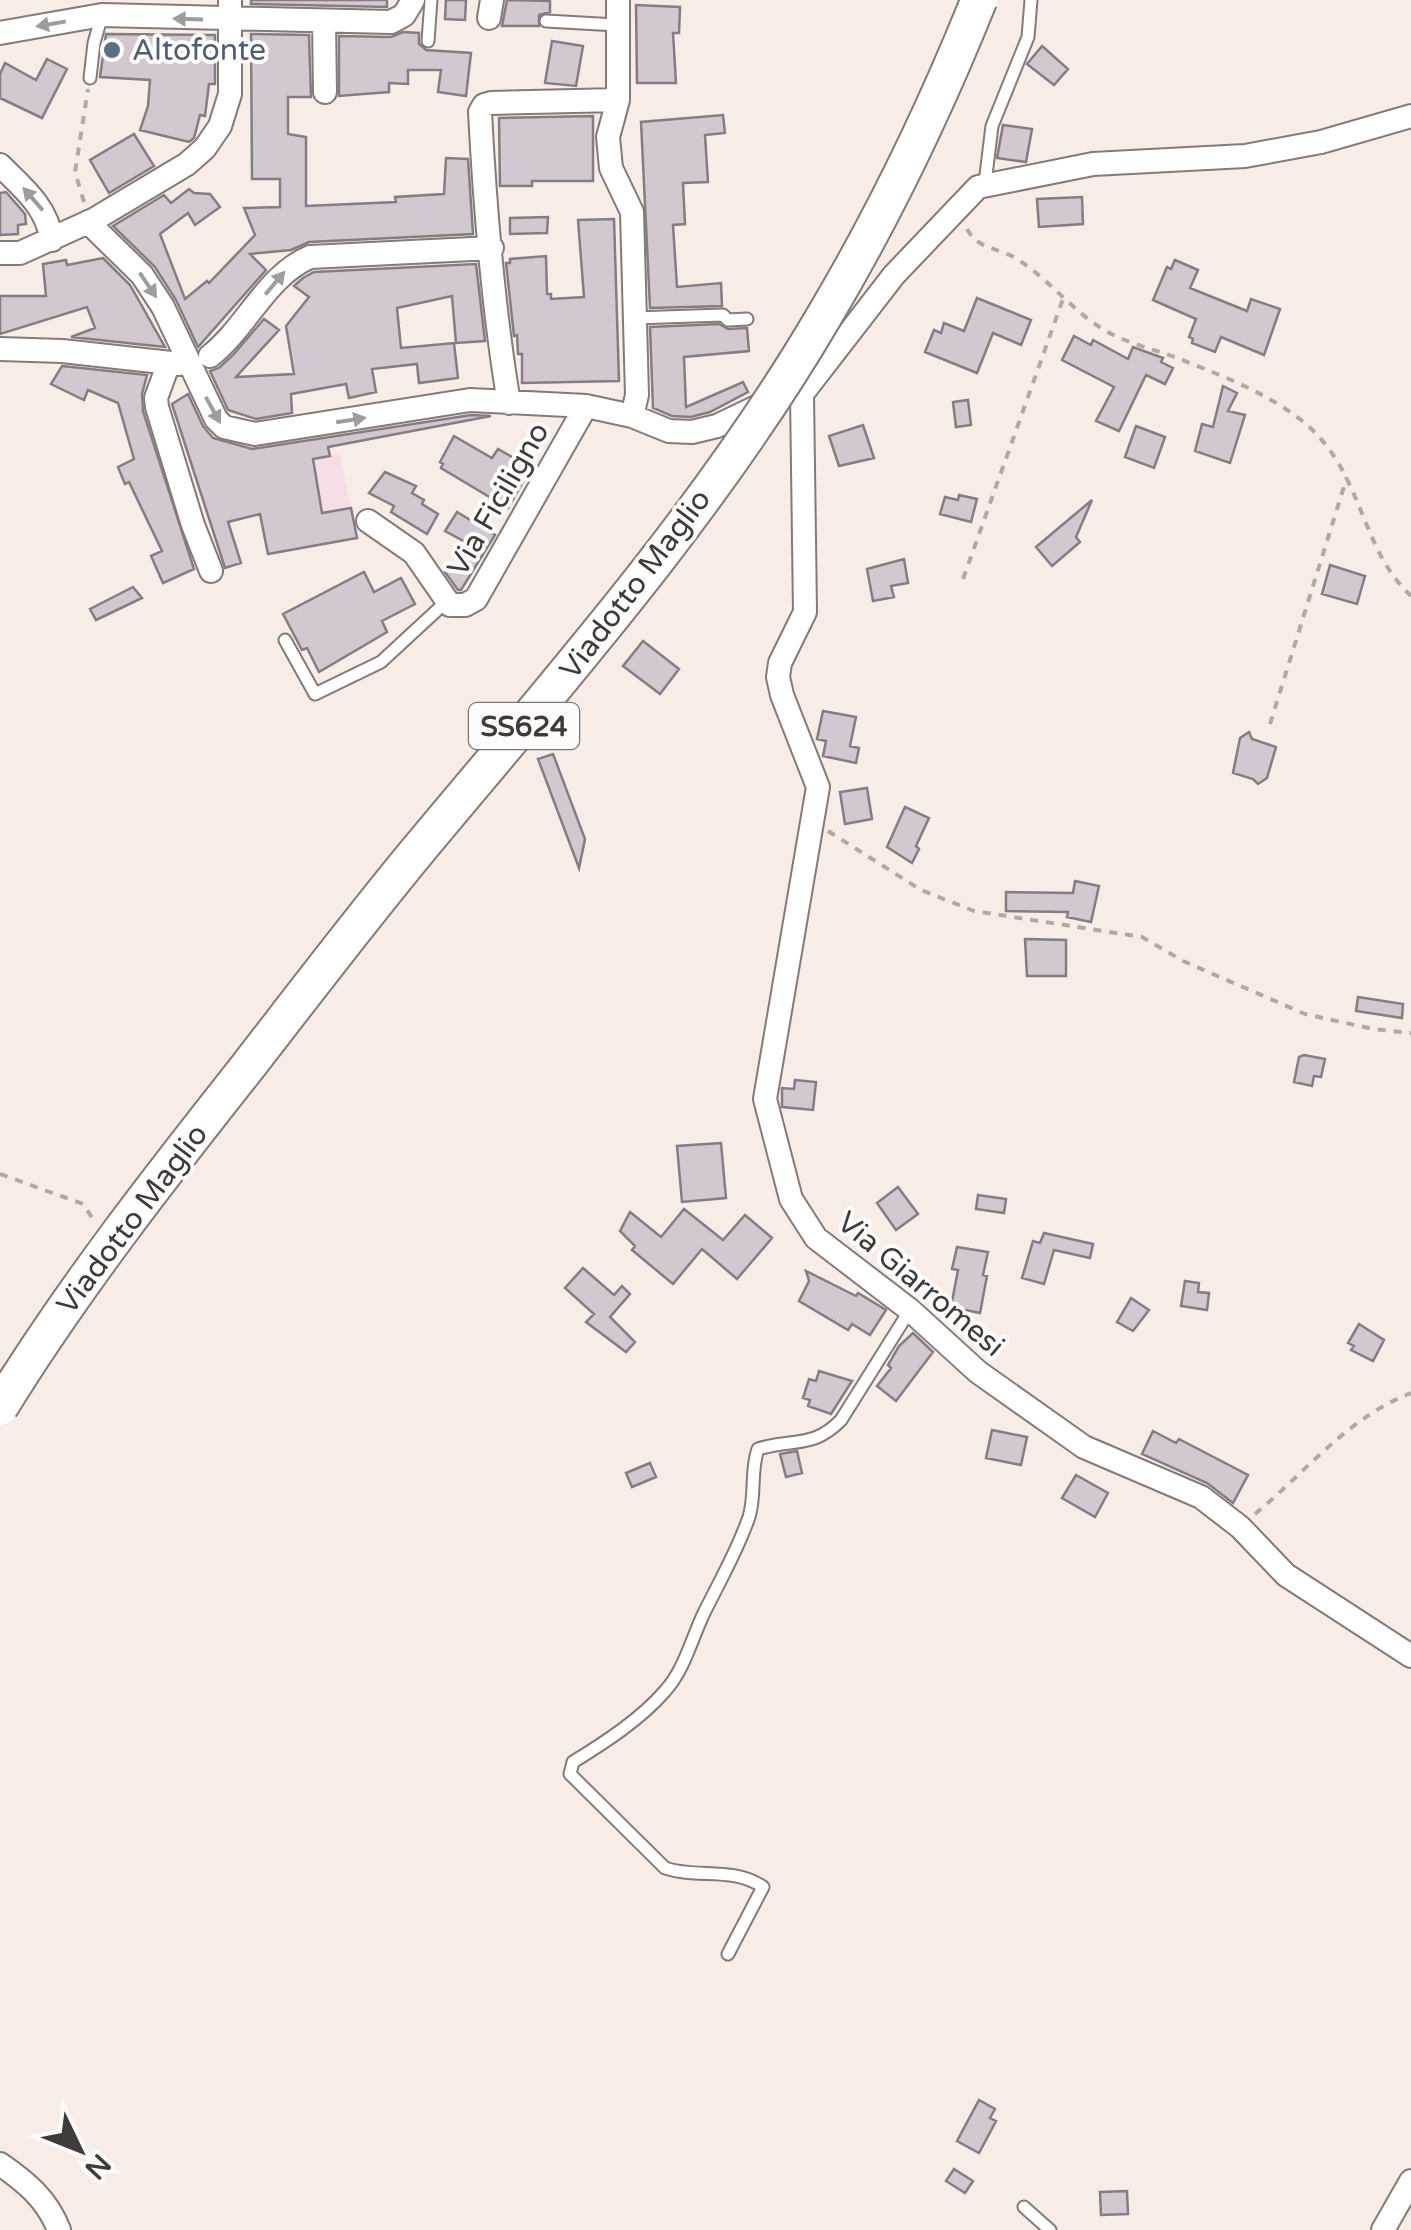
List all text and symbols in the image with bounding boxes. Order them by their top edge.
one-way arrow [172,10,204,26]
one-way arrow [35,17,66,32]
place label: Altofonte [132,32,266,69]
marker: Altofonte [101,39,123,61]
one-way arrow [22,187,44,212]
one-way arrow [264,271,286,296]
one-way arrow [138,272,157,299]
one-way arrow [204,396,222,424]
one-way arrow [336,411,368,427]
street label: Via Ficiligno [439,416,557,583]
street label: Viadotto Maglio [552,482,719,687]
road number: SS624 [469,703,579,749]
street label: Viadotto Maglio [49,1117,216,1322]
street label: Via Giarromesi [830,1204,1012,1365]
north arrow [30,2100,130,2200]
text: N [77,2147,118,2186]

